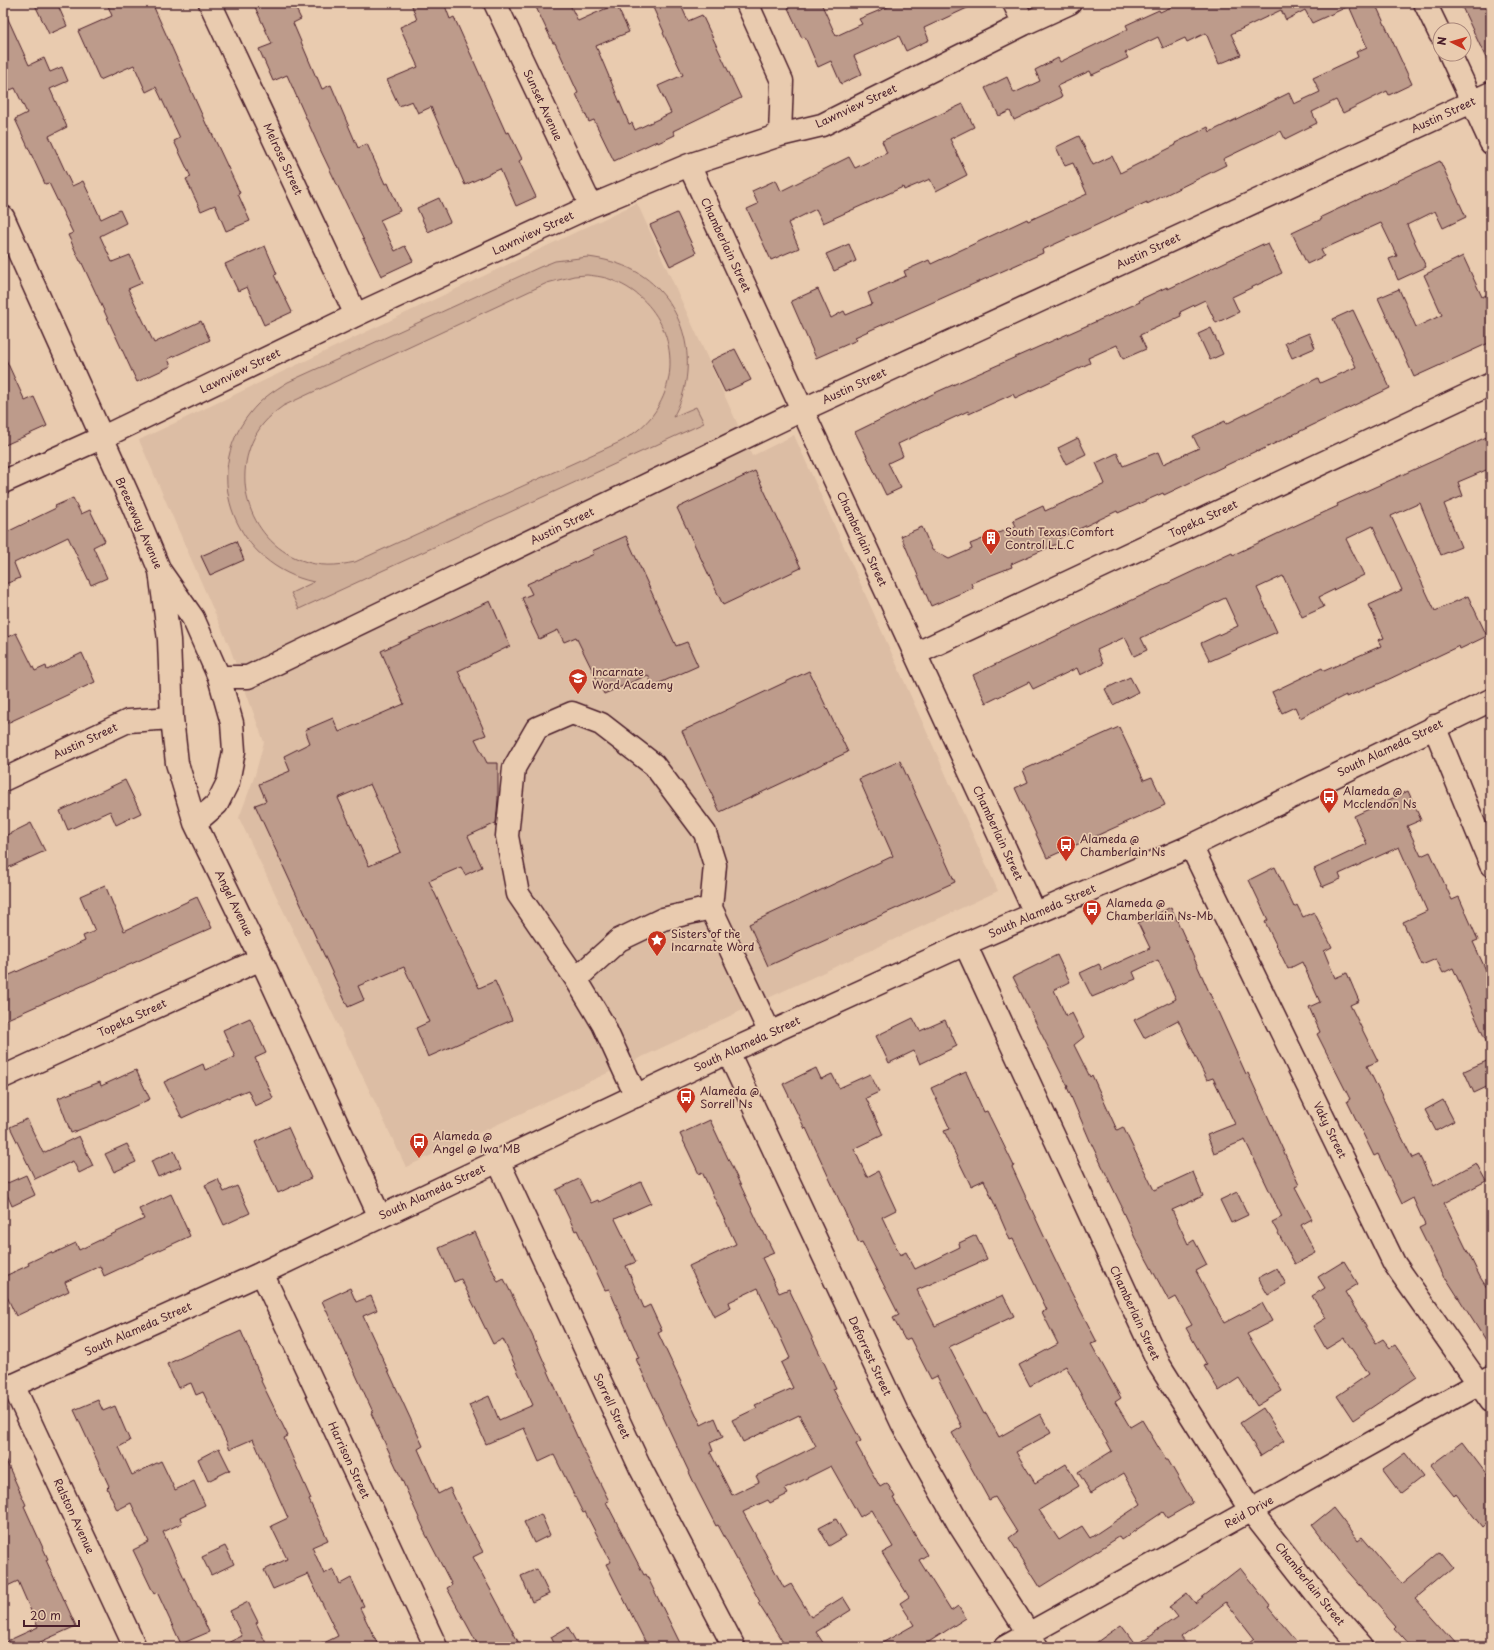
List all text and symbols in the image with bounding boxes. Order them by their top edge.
north arrow [1432,22,1472,62]
text: N [1433,35,1450,46]
street label: Sunset Avenue [519,66,567,143]
street label: Lawnview Street [812,79,900,132]
street label: Austin Street [1408,92,1478,137]
street label: Melrose Street [259,120,308,198]
street label: Chamberlain Street [697,195,756,296]
street label: Lawnview Street [489,206,577,259]
street label: Austin Street [1113,228,1183,273]
street label: Lawnview Street [197,343,283,397]
street label: Austin Street [819,363,889,408]
street label: Breezeway Avenue [112,474,168,572]
street label: Chamberlain Street [833,489,892,590]
street label: Topeka Street [1166,495,1240,542]
street label: Austin Street [527,502,597,548]
place label: South Texas Comfort Control L.L.C [1005,523,1114,553]
building icon: South Texas Comfort Control L.L.C [980,527,1002,555]
place label: Incarnate Word Academy [592,663,673,693]
school or university icon: Incarnate Word Academy [567,667,589,695]
street label: South Alameda Street [1334,714,1446,781]
street label: Austin Street [50,718,120,763]
place label: Alameda @ Mcclendon Ns [1343,782,1417,812]
street label: Chamberlain Street [969,783,1028,884]
bus stop icon: Alameda @ Mcclendon Ns [1318,786,1340,814]
place label: Alameda @ Chamberlain Ns [1080,830,1165,860]
bus stop icon: Alameda @ Chamberlain Ns [1055,834,1077,862]
street label: Angel Avenue [211,867,258,939]
street label: South Alameda Street [985,879,1099,942]
place label: Alameda @ Chamberlain Ns-Mb [1106,894,1213,924]
bus stop icon: Alameda @ Chamberlain Ns-Mb [1081,898,1103,926]
place label: Sisters of the Incarnate Word [671,925,754,955]
place icon: Sisters of the Incarnate Word [646,929,668,957]
street label: Topeka Street [95,994,169,1041]
street label: South Alameda Street [691,1011,803,1076]
place label: Alameda @ Sorrell Ns [700,1082,759,1112]
bus stop icon: Alameda @ Sorrell Ns [675,1086,697,1114]
street label: Vaky Street [1309,1099,1352,1161]
place label: Alameda @ Angel @ Iwa MB [433,1127,520,1157]
bus stop icon: Alameda @ Angel @ Iwa MB [408,1131,430,1159]
street label: South Alameda Street [376,1159,488,1224]
street label: Chamberlain Street [1106,1263,1165,1364]
street label: South Alameda Street [81,1297,195,1360]
street label: Deforrest Street [845,1313,897,1399]
street label: Sorrell Street [590,1370,635,1442]
street label: Harrison Street [324,1418,375,1502]
street label: Ralston Avenue [50,1475,99,1556]
street label: Reid Drive [1221,1491,1276,1532]
street label: Chamberlain Street [1271,1538,1350,1629]
scale bar [24,1602,79,1628]
text: 20 m [30,1606,61,1624]

